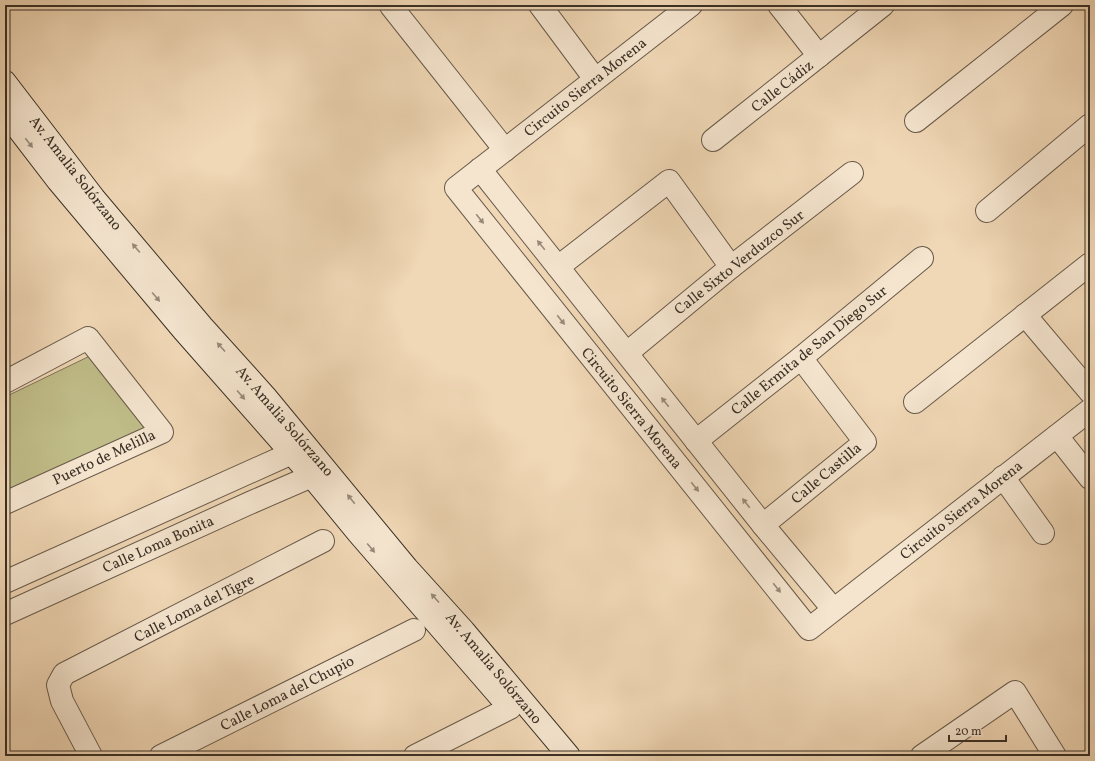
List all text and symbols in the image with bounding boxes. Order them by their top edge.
street label: Circuito Sierra Morena [520,33,652,143]
street label: Calle Cádiz [747,56,819,118]
street label: Av. Amalia Solórzano [23,112,126,236]
one-way arrow [25,137,33,148]
street label: Calle Sixto Verduzco Sur [670,206,809,321]
one-way arrow [476,213,484,224]
one-way arrow [537,239,545,250]
one-way arrow [132,243,141,253]
street label: Calle Ermita de San Diego Sur [727,281,893,421]
one-way arrow [151,292,160,302]
one-way arrow [557,315,566,325]
one-way arrow [216,342,226,352]
street label: Circuito Sierra Morena [575,344,686,474]
street label: Av. Amalia Solórzano [230,362,338,482]
one-way arrow [236,391,245,400]
one-way arrow [661,396,669,407]
street label: Puerto de Melilla [50,425,160,491]
street label: Calle Castilla [787,438,867,510]
street label: Circuito Sierra Morena [896,456,1028,566]
one-way arrow [691,481,700,492]
one-way arrow [346,494,355,504]
one-way arrow [741,498,750,509]
street label: Calle Loma Bonita [100,511,218,579]
one-way arrow [366,542,375,553]
street label: Calle Loma del Tigre [131,570,259,649]
one-way arrow [772,583,781,594]
one-way arrow [430,593,439,604]
street label: Av. Amalia Solórzano [440,608,546,729]
street label: Calle Loma del Chupio [217,651,358,737]
scale bar [949,717,1006,743]
text: 20 m [955,724,982,740]

